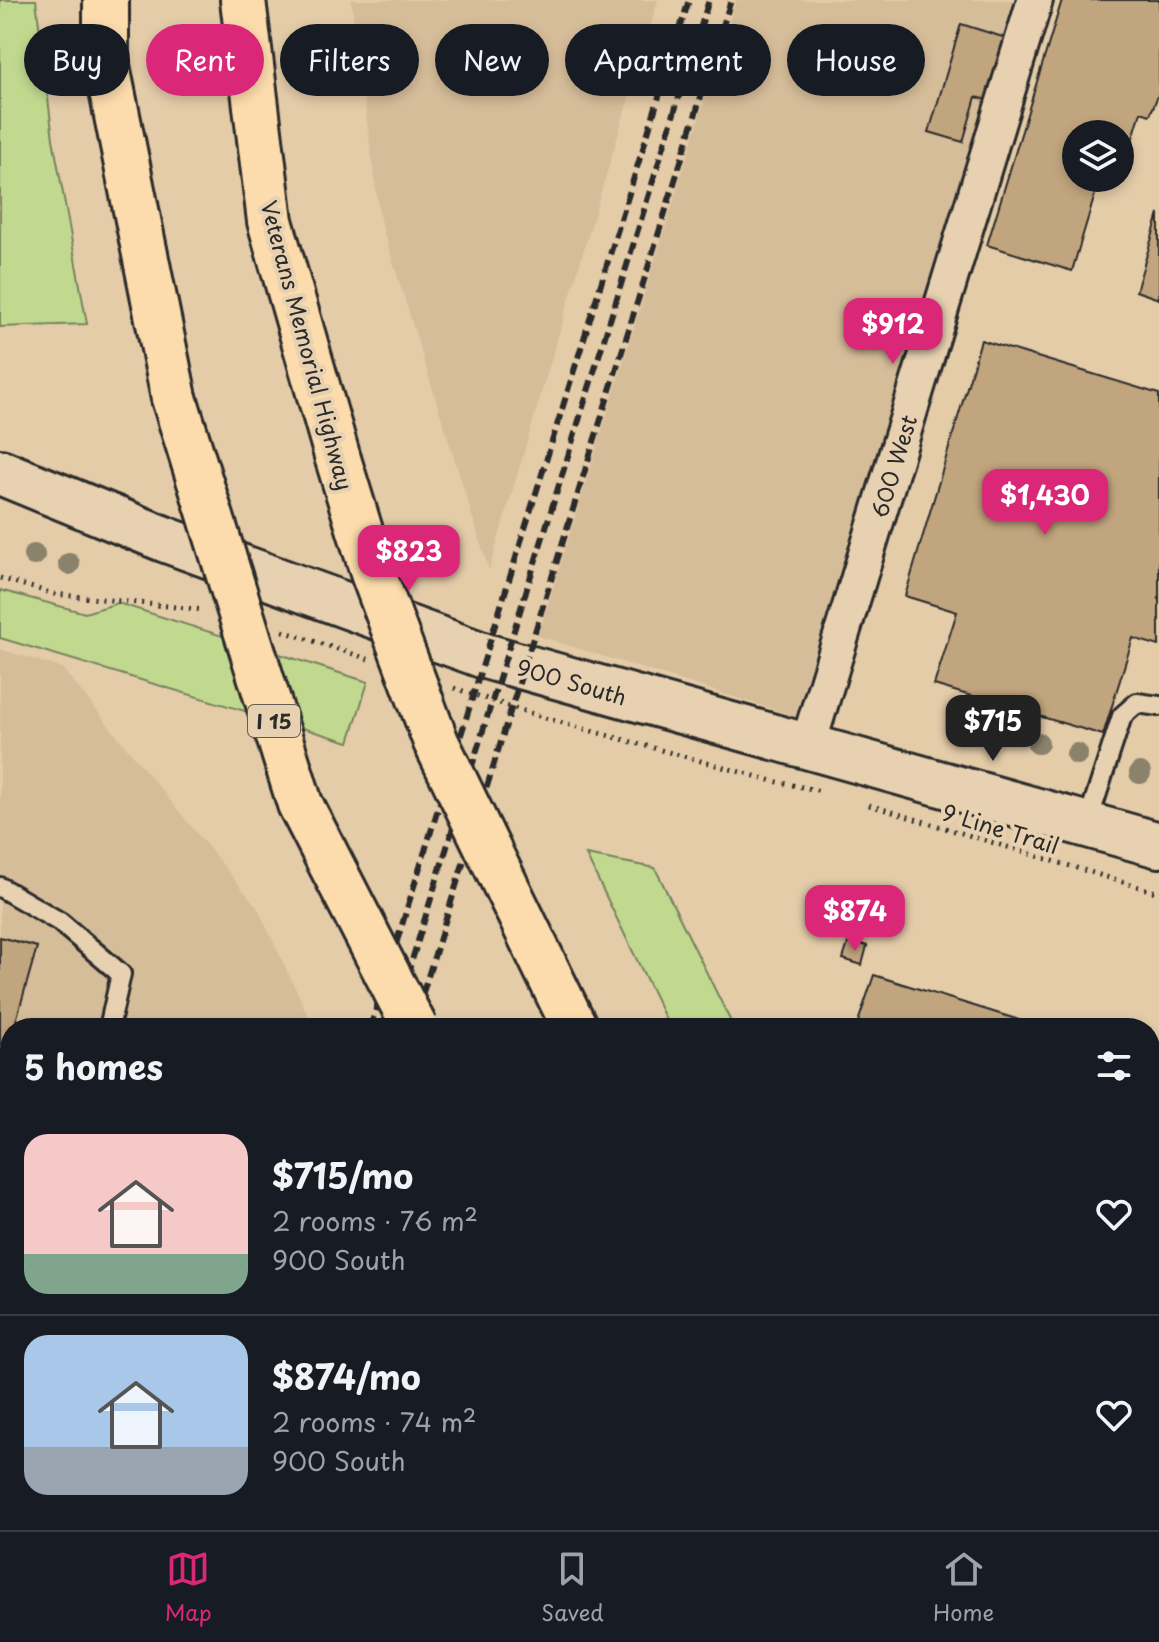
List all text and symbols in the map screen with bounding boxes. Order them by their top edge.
chip: Buy [24,24,130,96]
chip: Rent [146,24,264,96]
chip: Filters [280,24,419,96]
chip: New [435,24,549,96]
chip: Apartment [565,24,771,96]
chip: House [787,24,925,96]
map controls [1062,120,1134,192]
button: layers [1062,120,1134,192]
street label: Veterans Memorial Highway [253,197,363,493]
pin: $912 [846,298,940,366]
text: $912 [862,304,924,343]
street label: 600 West [862,410,924,521]
pin: $1,430 [980,469,1110,537]
text: $1,430 [1000,475,1090,514]
pin: $823 [362,525,456,593]
text: $823 [376,531,442,570]
street label: 900 South [513,650,631,712]
pin: $715 [946,695,1040,763]
text: $715 [964,701,1022,740]
road number: I 15 [248,705,300,737]
street label: 9 Line Trail [939,795,1063,861]
pin: $874 [808,885,902,953]
text: $874 [823,891,887,930]
text: 5 homes [24,1040,163,1092]
icon: filters [1092,1044,1136,1088]
text: $715/mo [272,1149,413,1201]
icon: home [88,1166,184,1262]
icon: heart [1092,1192,1136,1236]
text: 2 rooms · 76 m² [272,1201,478,1240]
text: 900 South [272,1240,406,1279]
text: $874/mo [272,1350,421,1402]
icon: home [88,1367,184,1463]
icon: heart [1092,1393,1136,1437]
text: 2 rooms · 74 m² [272,1402,476,1441]
text: 900 South [272,1441,406,1480]
tab: Map [165,1547,212,1628]
tab: Saved [541,1547,604,1628]
tab: Home [933,1547,994,1628]

